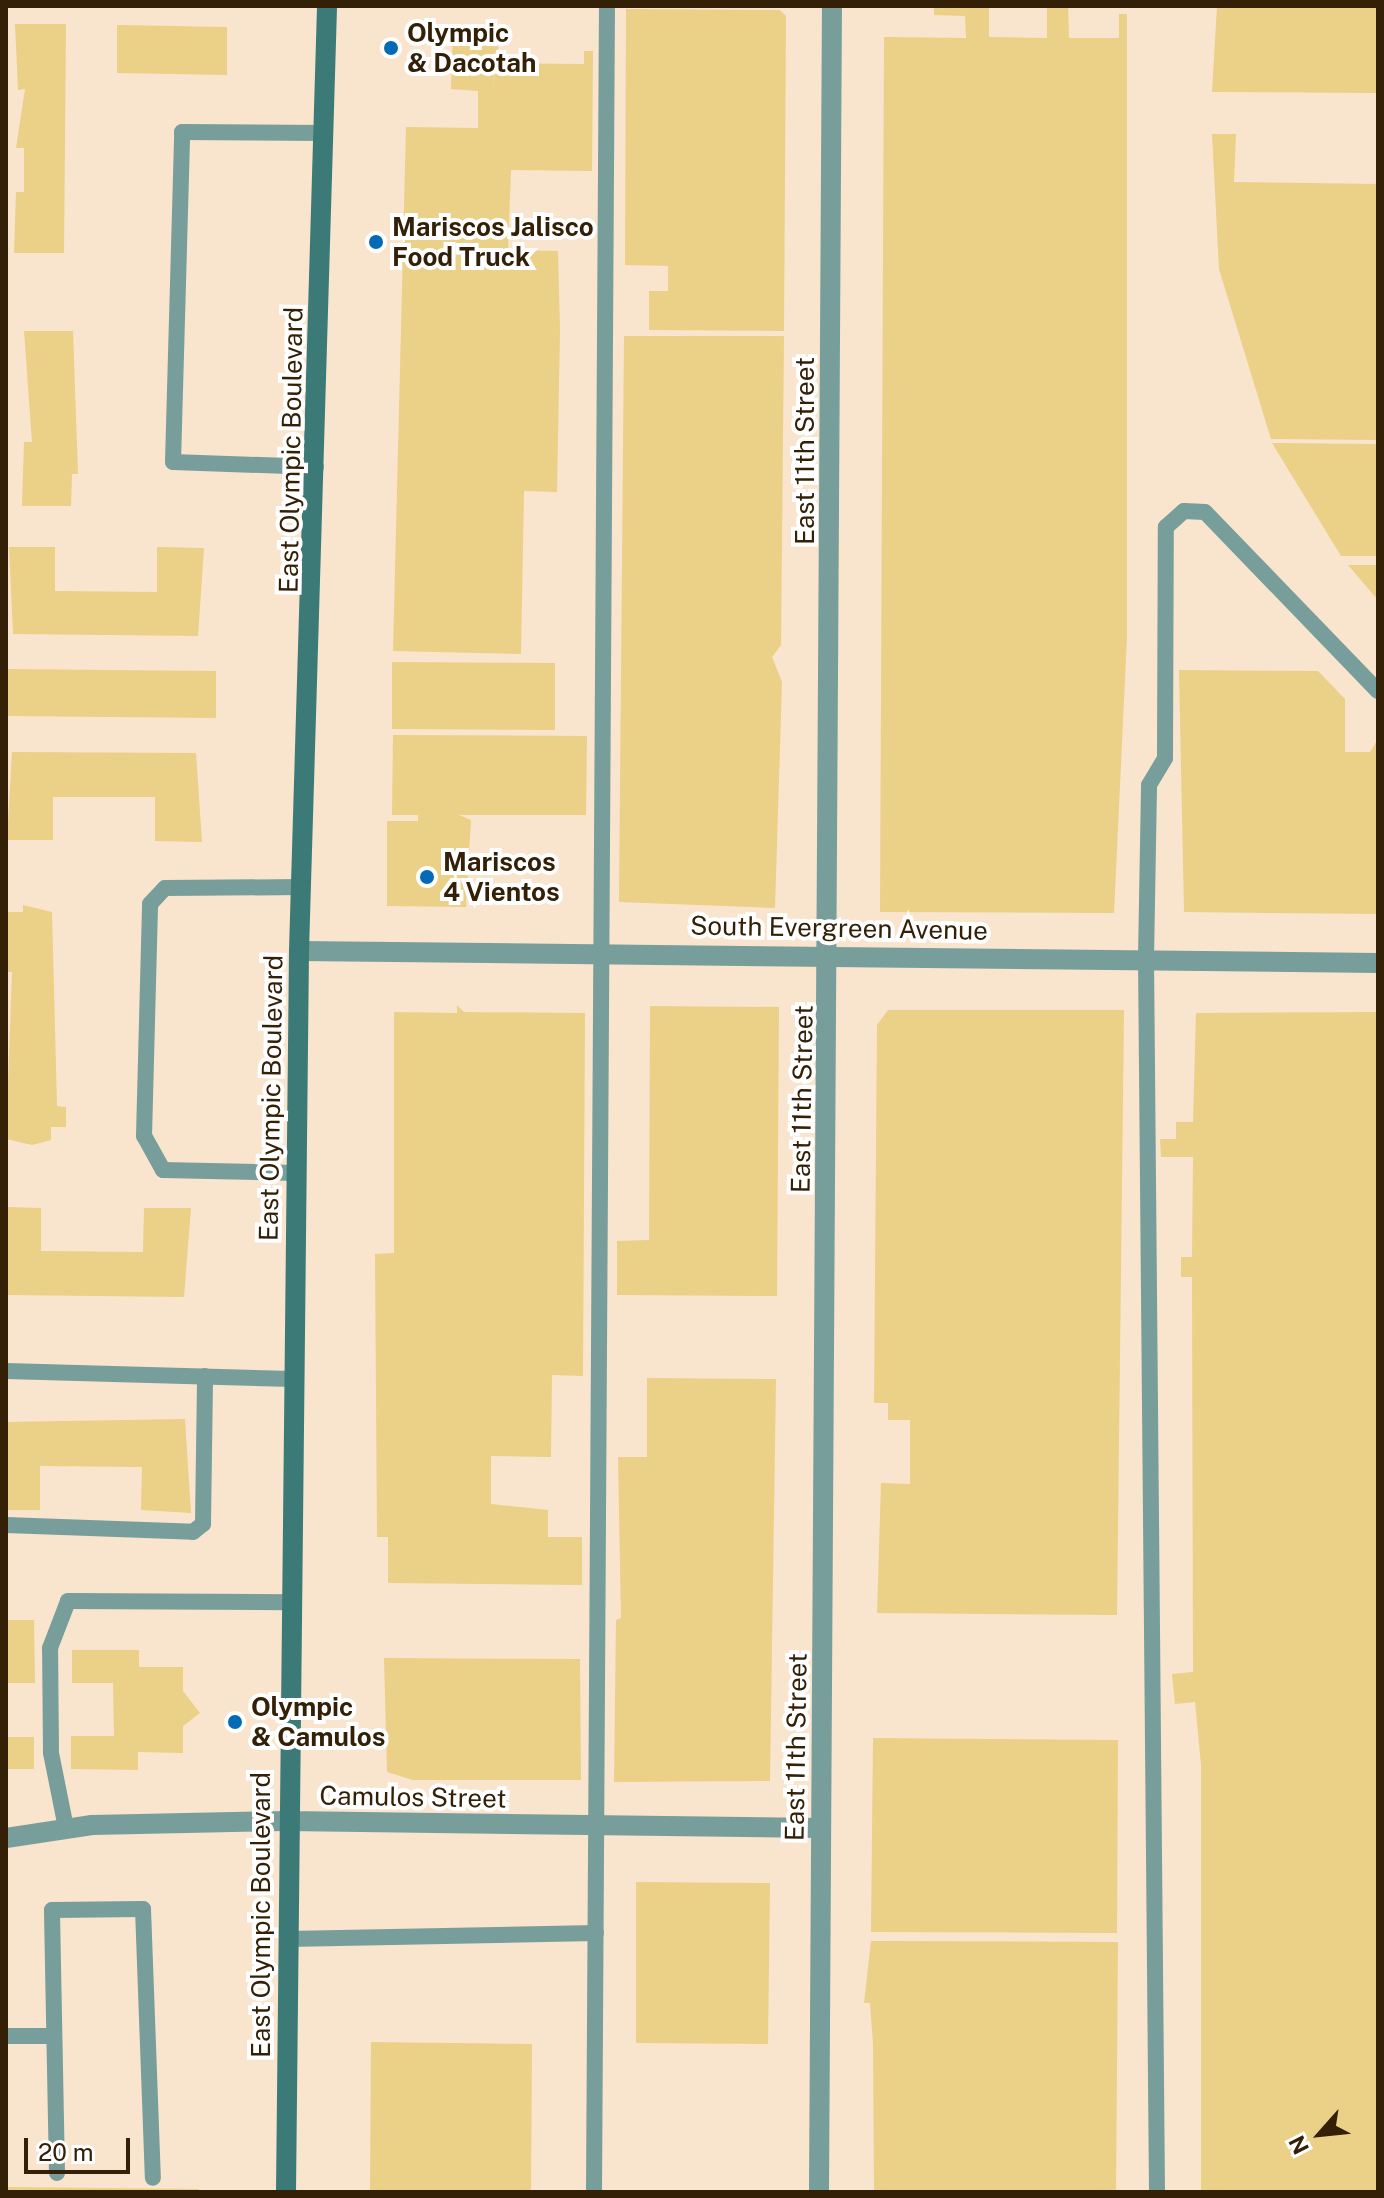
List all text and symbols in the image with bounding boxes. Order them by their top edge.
place label: Olympic & Dacotah [407,17,536,78]
marker: Olympic & Dacotah [382,39,400,57]
place label: Mariscos Jalisco Food Truck [392,211,594,272]
marker: Mariscos Jalisco Food Truck [367,233,385,251]
street label: East Olympic Boulevard [273,307,309,593]
street label: East 11th Street [789,357,821,545]
place label: Mariscos 4 Vientos [443,846,560,908]
marker: Mariscos 4 Vientos [418,868,436,886]
street label: South Evergreen Avenue [690,910,988,946]
street label: East Olympic Boulevard [253,955,289,1241]
street label: East 11th Street [785,1005,819,1193]
street label: East 11th Street [779,1653,813,1841]
place label: Olympic & Camulos [251,1691,385,1752]
marker: Olympic & Camulos [226,1713,244,1731]
street label: East Olympic Boulevard [245,1772,277,2058]
street label: Camulos Street [319,1780,507,1814]
north arrow [1280,2094,1360,2174]
scale bar [28,2122,134,2172]
text: N [1283,2131,1314,2158]
text: 20 m [38,2138,94,2166]

